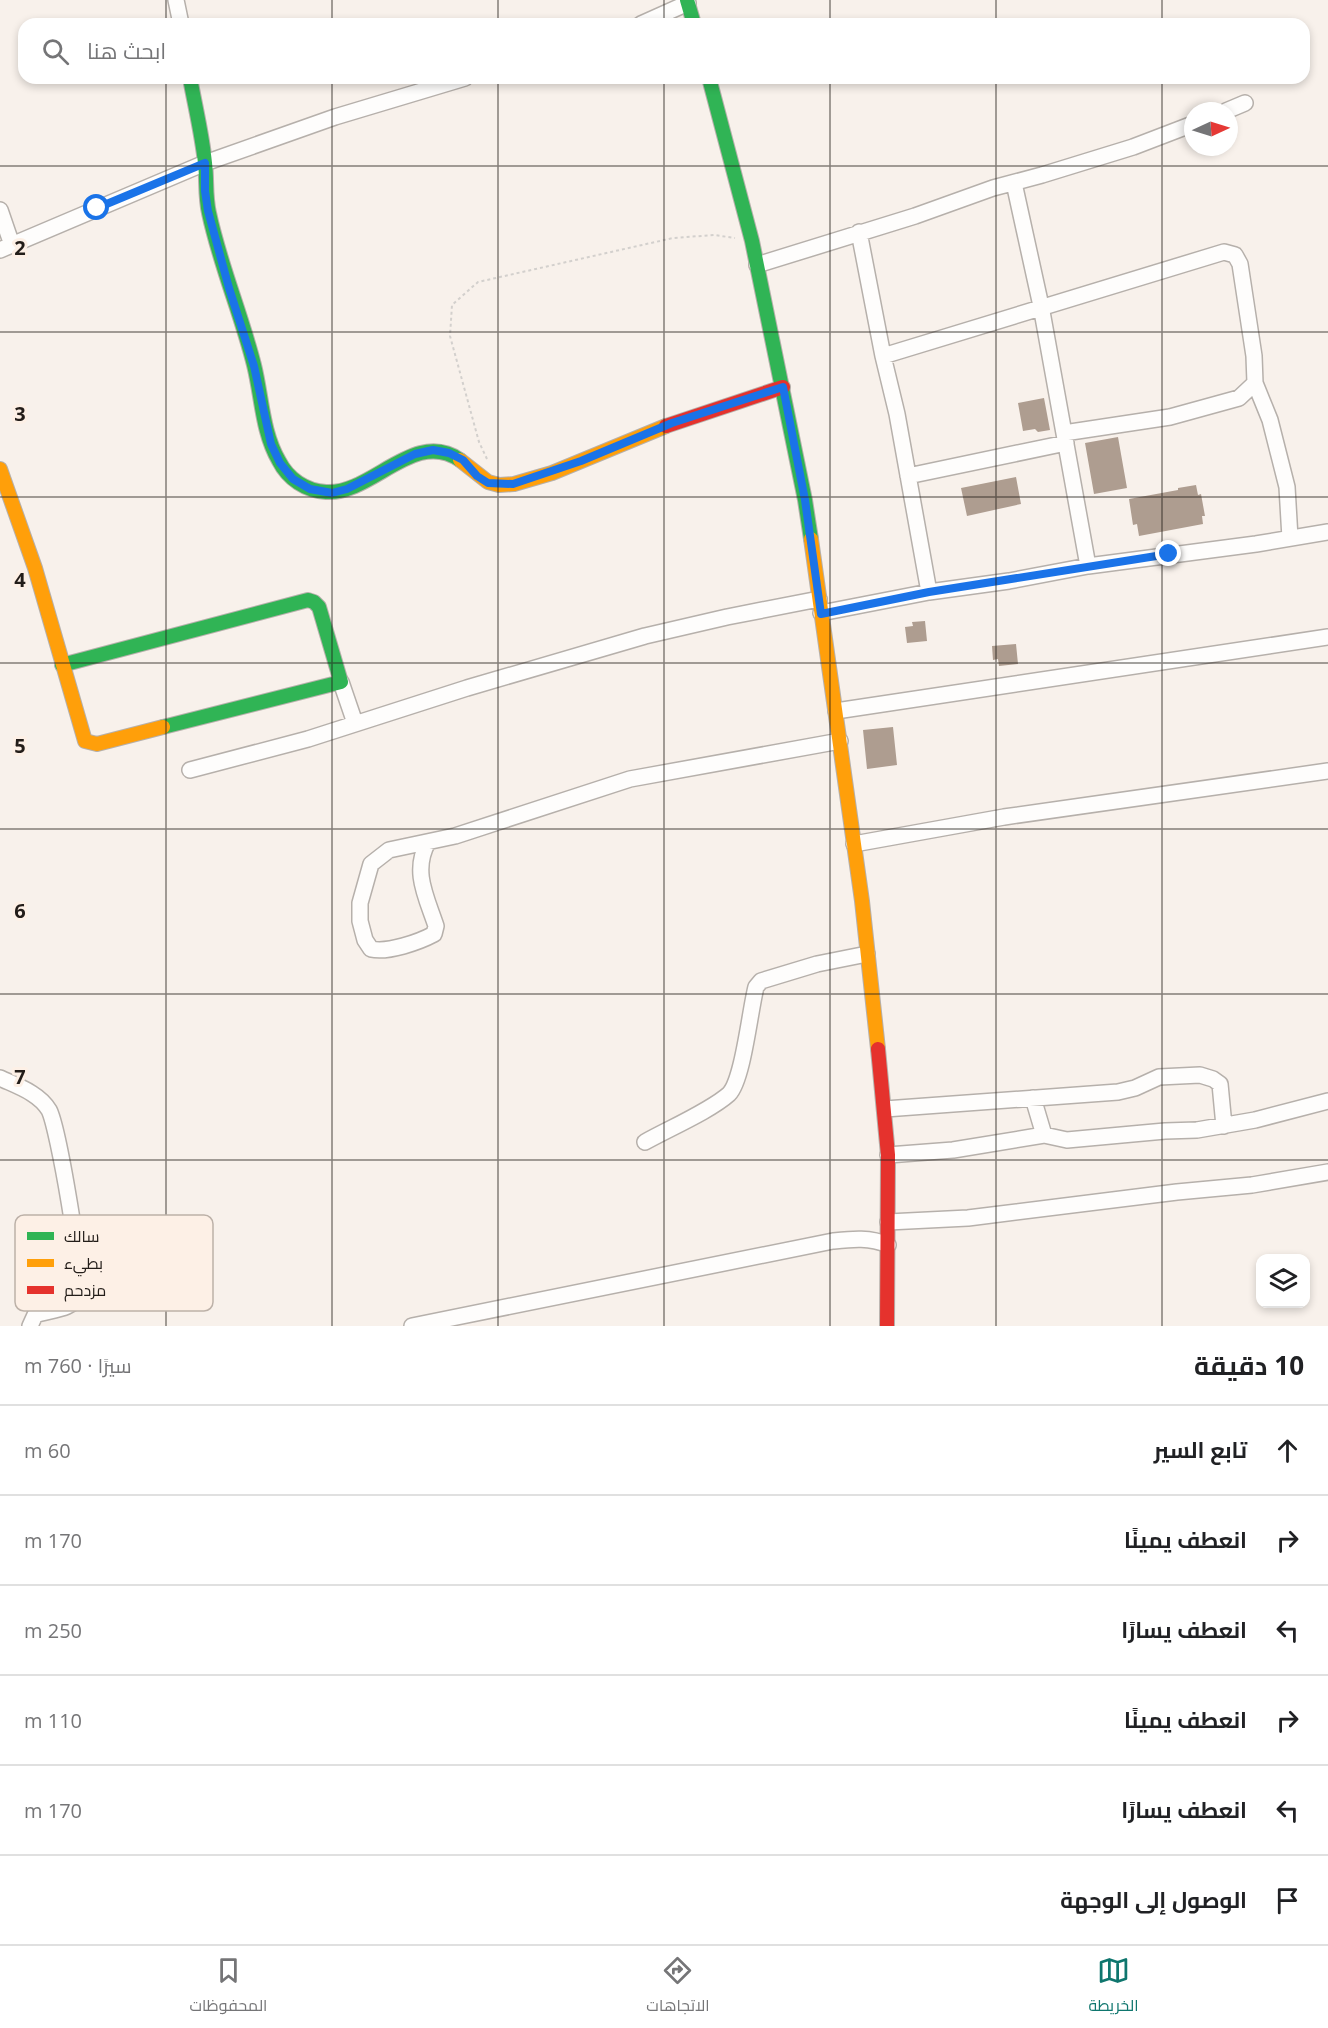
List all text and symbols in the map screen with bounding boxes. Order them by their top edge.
search box [18,18,1310,84]
icon: search [39,35,72,68]
text: ابحث هنا [87,35,166,65]
north arrow [1184,102,1238,156]
route start [83,194,109,220]
text: 2 [14,234,26,261]
text: 3 [14,400,26,427]
route end [1155,540,1181,566]
text: 4 [14,566,26,593]
text: 5 [14,732,26,759]
text: 6 [14,897,26,924]
text: 7 [14,1063,26,1090]
legend [15,1215,213,1311]
text: سالك [64,1225,99,1247]
text: بطيء [64,1252,103,1277]
map controls [1256,1254,1310,1308]
button: layers [1256,1254,1310,1308]
text: مزدحم [64,1279,106,1302]
text: 10 دقيقة [1194,1347,1304,1383]
text: سيرًا · 760 m [24,1352,131,1379]
text: تابع السير [1154,1434,1247,1464]
icon: ahead [1271,1434,1304,1467]
text: 60 m [24,1437,71,1464]
text: انعطف يمينًا [1124,1524,1247,1554]
icon: right [1271,1524,1304,1557]
text: 170 m [24,1527,82,1554]
text: انعطف يسارًا [1121,1614,1247,1644]
icon: left [1271,1614,1304,1647]
text: 250 m [24,1617,82,1644]
text: انعطف يمينًا [1124,1704,1247,1734]
icon: right [1271,1704,1304,1737]
text: 110 m [24,1707,82,1734]
text: انعطف يسارًا [1121,1794,1247,1824]
icon: left [1271,1794,1304,1827]
text: 170 m [24,1797,82,1824]
text: الوصول إلى الوجهة [1060,1884,1247,1914]
icon: arrive [1271,1884,1304,1917]
tab: المحفوظات [189,1954,267,2020]
tab: الاتجاهات [646,1954,710,2020]
tab: الخريطة [1089,1954,1139,2020]

